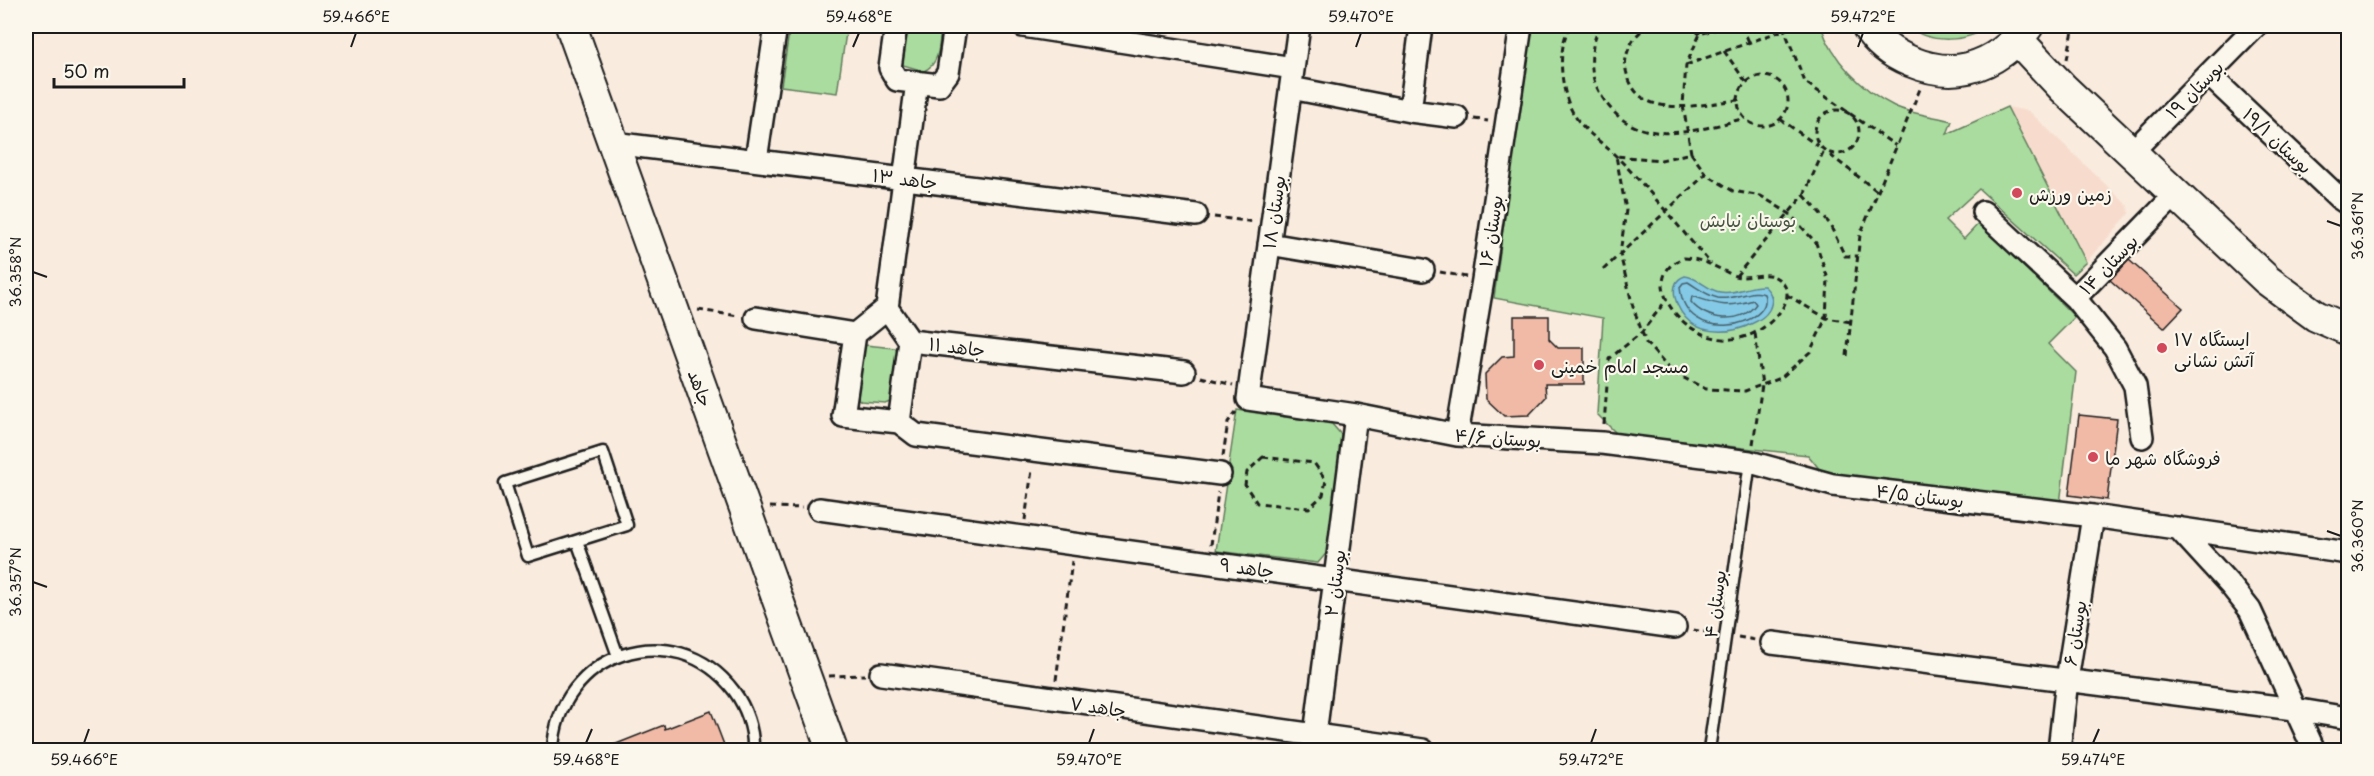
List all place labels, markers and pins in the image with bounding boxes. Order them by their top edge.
place label: زمین ورزش [2029,180,2112,207]
marker: زمین ورزش [2010,186,2024,200]
place label: ایستگاه ۱۷ آتش نشانی [2174,325,2255,373]
marker: ایستگاه ۱۷ آتش نشانی [2155,341,2169,355]
place label: مسجد امام خمینی [1551,352,1689,381]
marker: مسجد امام خمینی [1532,358,1546,372]
place label: فروشگاه شهر ما [2105,444,2221,471]
marker: فروشگاه شهر ما [2086,450,2100,464]

